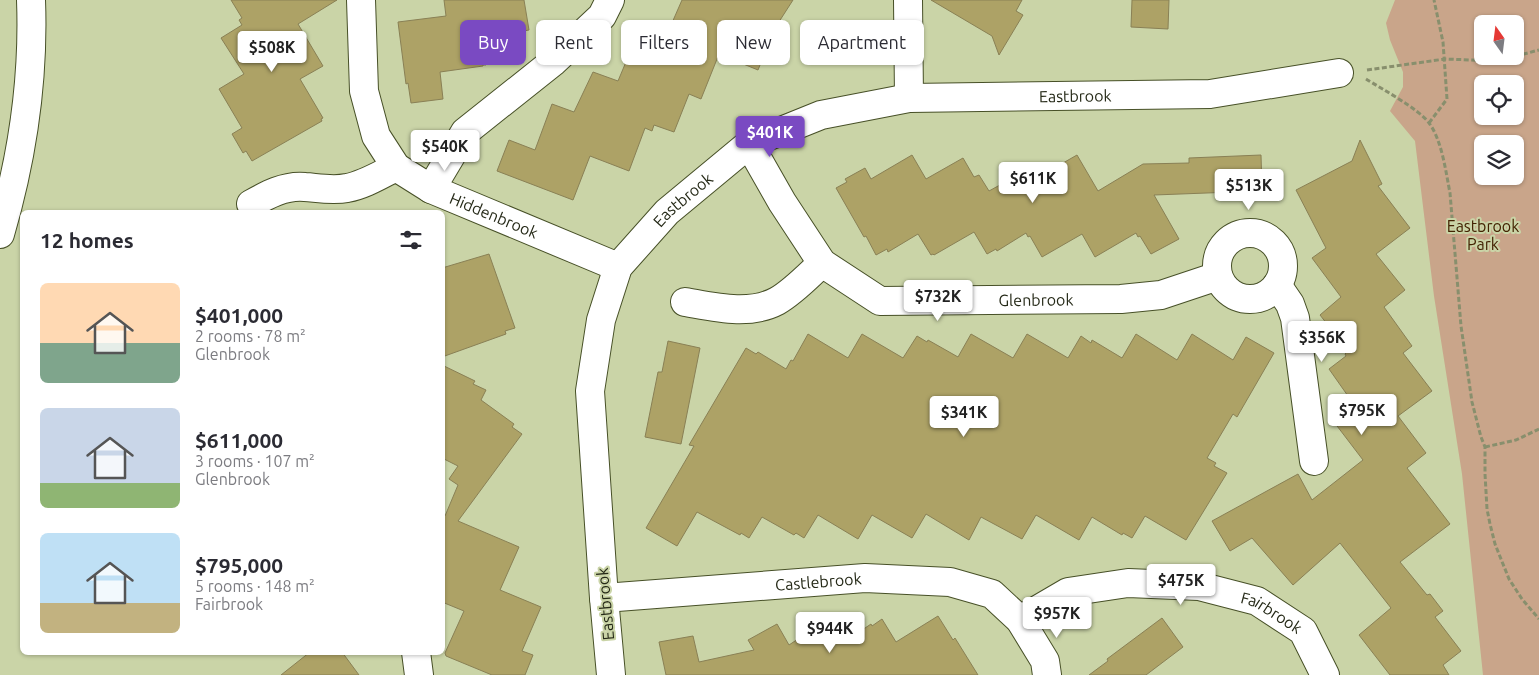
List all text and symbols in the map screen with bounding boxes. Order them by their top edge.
north arrow [1474,15,1524,65]
map controls [1474,15,1524,185]
chip: Buy [460,20,526,65]
chip: Rent [536,20,611,65]
chip: Filters [621,20,707,65]
chip: New [717,20,790,65]
chip: Apartment [800,20,924,65]
pin: $508K [237,30,307,73]
text: $508K [249,38,295,56]
button: locate [1474,75,1524,125]
street label: Eastbrook [1039,86,1112,105]
pin: $401K [735,116,805,158]
text: $401K [747,123,793,141]
pin: $540K [410,130,480,172]
button: layers [1474,135,1524,185]
text: $540K [422,137,468,155]
pin: $611K [998,162,1068,204]
pin: $513K [1214,168,1284,211]
street label: Eastbrook [649,169,716,230]
text: $611K [1010,169,1056,187]
text: $513K [1226,176,1272,194]
street label: Hiddenbrook [447,189,541,242]
park label: Eastbrook Park [1447,217,1519,253]
icon: filters [397,226,425,254]
text: 12 homes [40,228,134,252]
pin: $732K [903,280,973,322]
text: $732K [915,287,961,305]
street label: Glenbrook [998,290,1074,309]
icon: home [80,303,140,363]
text: $401,000 [195,303,283,327]
pin: $356K [1287,320,1357,363]
text: 2 rooms · 78 m² [195,327,306,345]
text: $356K [1299,328,1345,346]
text: Glenbrook [195,345,270,363]
pin: $795K [1327,394,1397,436]
pin: $341K [929,396,999,438]
text: $795K [1339,401,1385,419]
text: $341K [941,403,987,421]
icon: home [80,428,140,488]
text: $611,000 [195,428,283,452]
text: 3 rooms · 107 m² [195,452,315,470]
text: Glenbrook [195,470,270,488]
icon: home [80,553,140,613]
text: $795,000 [195,553,283,577]
pin: $475K [1146,564,1216,606]
street label: Eastbrook [593,567,617,641]
street label: Castlebrook [774,569,862,594]
text: $475K [1158,571,1204,589]
text: 5 rooms · 148 m² [195,577,315,595]
street label: Fairbrook [1239,588,1305,637]
text: Fairbrook [195,595,263,613]
pin: $957K [1022,596,1092,639]
text: $957K [1034,604,1080,622]
pin: $944K [795,612,865,654]
text: $944K [807,619,853,637]

